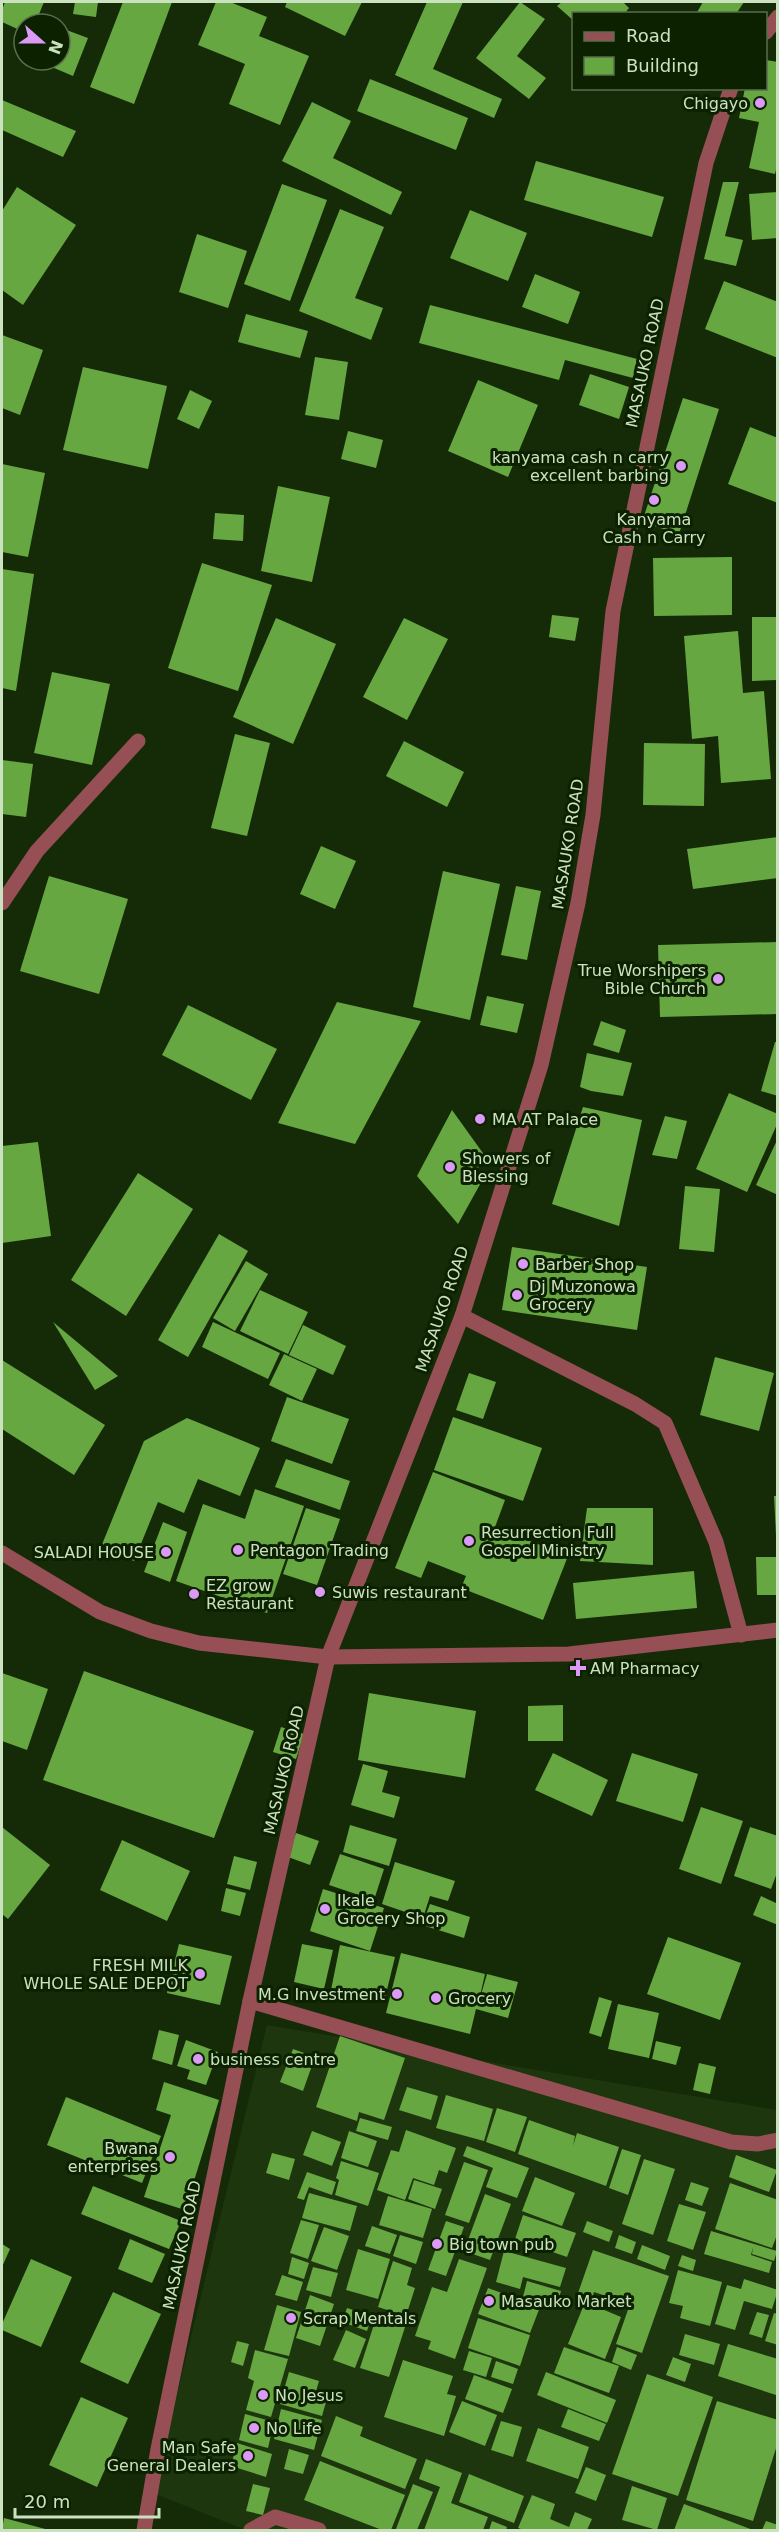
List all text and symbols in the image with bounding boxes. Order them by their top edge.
north arrow [12,12,72,72]
legend [572,12,767,90]
text: Road [626,25,671,46]
text: N [44,38,67,57]
text: Building [626,55,699,76]
place label: Chigayo [683,94,748,113]
marker: Chigayo [753,96,767,110]
street label: MASAUKO ROAD [622,297,668,429]
place label: kanyama cash n carry excellent barbing [492,448,669,485]
marker: kanyama cash n carry excellent barbing [674,459,688,473]
marker: Kanyama Cash n Carry [647,493,661,507]
place label: Kanyama Cash n Carry [602,510,706,547]
street label: MASAUKO ROAD [548,777,588,911]
place label: True Worshipers Bible Church [577,961,706,998]
marker: True Worshipers Bible Church [711,972,725,986]
place label: MA AT Palace [492,1110,598,1129]
marker: MA AT Palace [473,1112,487,1126]
place label: Showers of Blessing [462,1149,551,1186]
marker: Showers of Blessing [443,1160,457,1174]
street label: MASAUKO ROAD [412,1244,472,1374]
place label: Barber Shop [535,1255,634,1274]
marker: Barber Shop [516,1257,530,1271]
place label: Dj Muzonowa Grocery [529,1277,636,1314]
marker: Dj Muzonowa Grocery [510,1288,524,1302]
place label: Resurrection Full Gospel Ministry [481,1523,614,1560]
marker: Resurrection Full Gospel Ministry [462,1534,476,1548]
place label: Pentagon Trading [250,1541,389,1560]
place label: SALADI HOUSE [34,1543,154,1562]
marker: Pentagon Trading [231,1543,245,1557]
marker: SALADI HOUSE [159,1545,173,1559]
place label: EZ grow Restaurant [206,1576,294,1613]
place label: Suwis restaurant [332,1583,467,1602]
marker: Suwis restaurant [313,1585,327,1599]
marker: EZ grow Restaurant [187,1587,201,1601]
place label: AM Pharmacy [590,1659,699,1678]
marker: AM Pharmacy [571,1661,585,1675]
street label: MASAUKO ROAD [260,1704,308,1836]
place label: Ikale Grocery Shop [337,1891,445,1928]
marker: Ikale Grocery Shop [318,1902,332,1916]
place label: FRESH MILK WHOLE SALE DEPOT [23,1956,189,1993]
marker: FRESH MILK WHOLE SALE DEPOT [193,1967,207,1981]
place label: M.G Investment [258,1985,385,2004]
marker: M.G Investment [390,1987,404,2001]
place label: Grocery [448,1989,511,2008]
marker: Grocery [429,1991,443,2005]
place label: business centre [210,2050,336,2069]
marker: business centre [191,2052,205,2066]
place label: Bwana enterprises [68,2139,158,2176]
marker: Bwana enterprises [163,2150,177,2164]
street label: MASAUKO ROAD [159,2179,205,2311]
place label: Big town pub [449,2235,555,2254]
marker: Big town pub [430,2237,444,2251]
place label: Masauko Market [501,2292,631,2311]
marker: Masauko Market [482,2294,496,2308]
place label: Scrap Mentals [303,2309,416,2328]
marker: Scrap Mentals [284,2311,298,2325]
place label: No Jesus [275,2386,343,2405]
marker: No Jesus [256,2388,270,2402]
place label: No Life [266,2419,322,2438]
marker: No Life [247,2421,261,2435]
place label: Man Safe General Dealers [107,2438,236,2475]
marker: Man Safe General Dealers [241,2449,255,2463]
scale bar [15,2481,159,2519]
text: 20 m [24,2491,70,2512]

